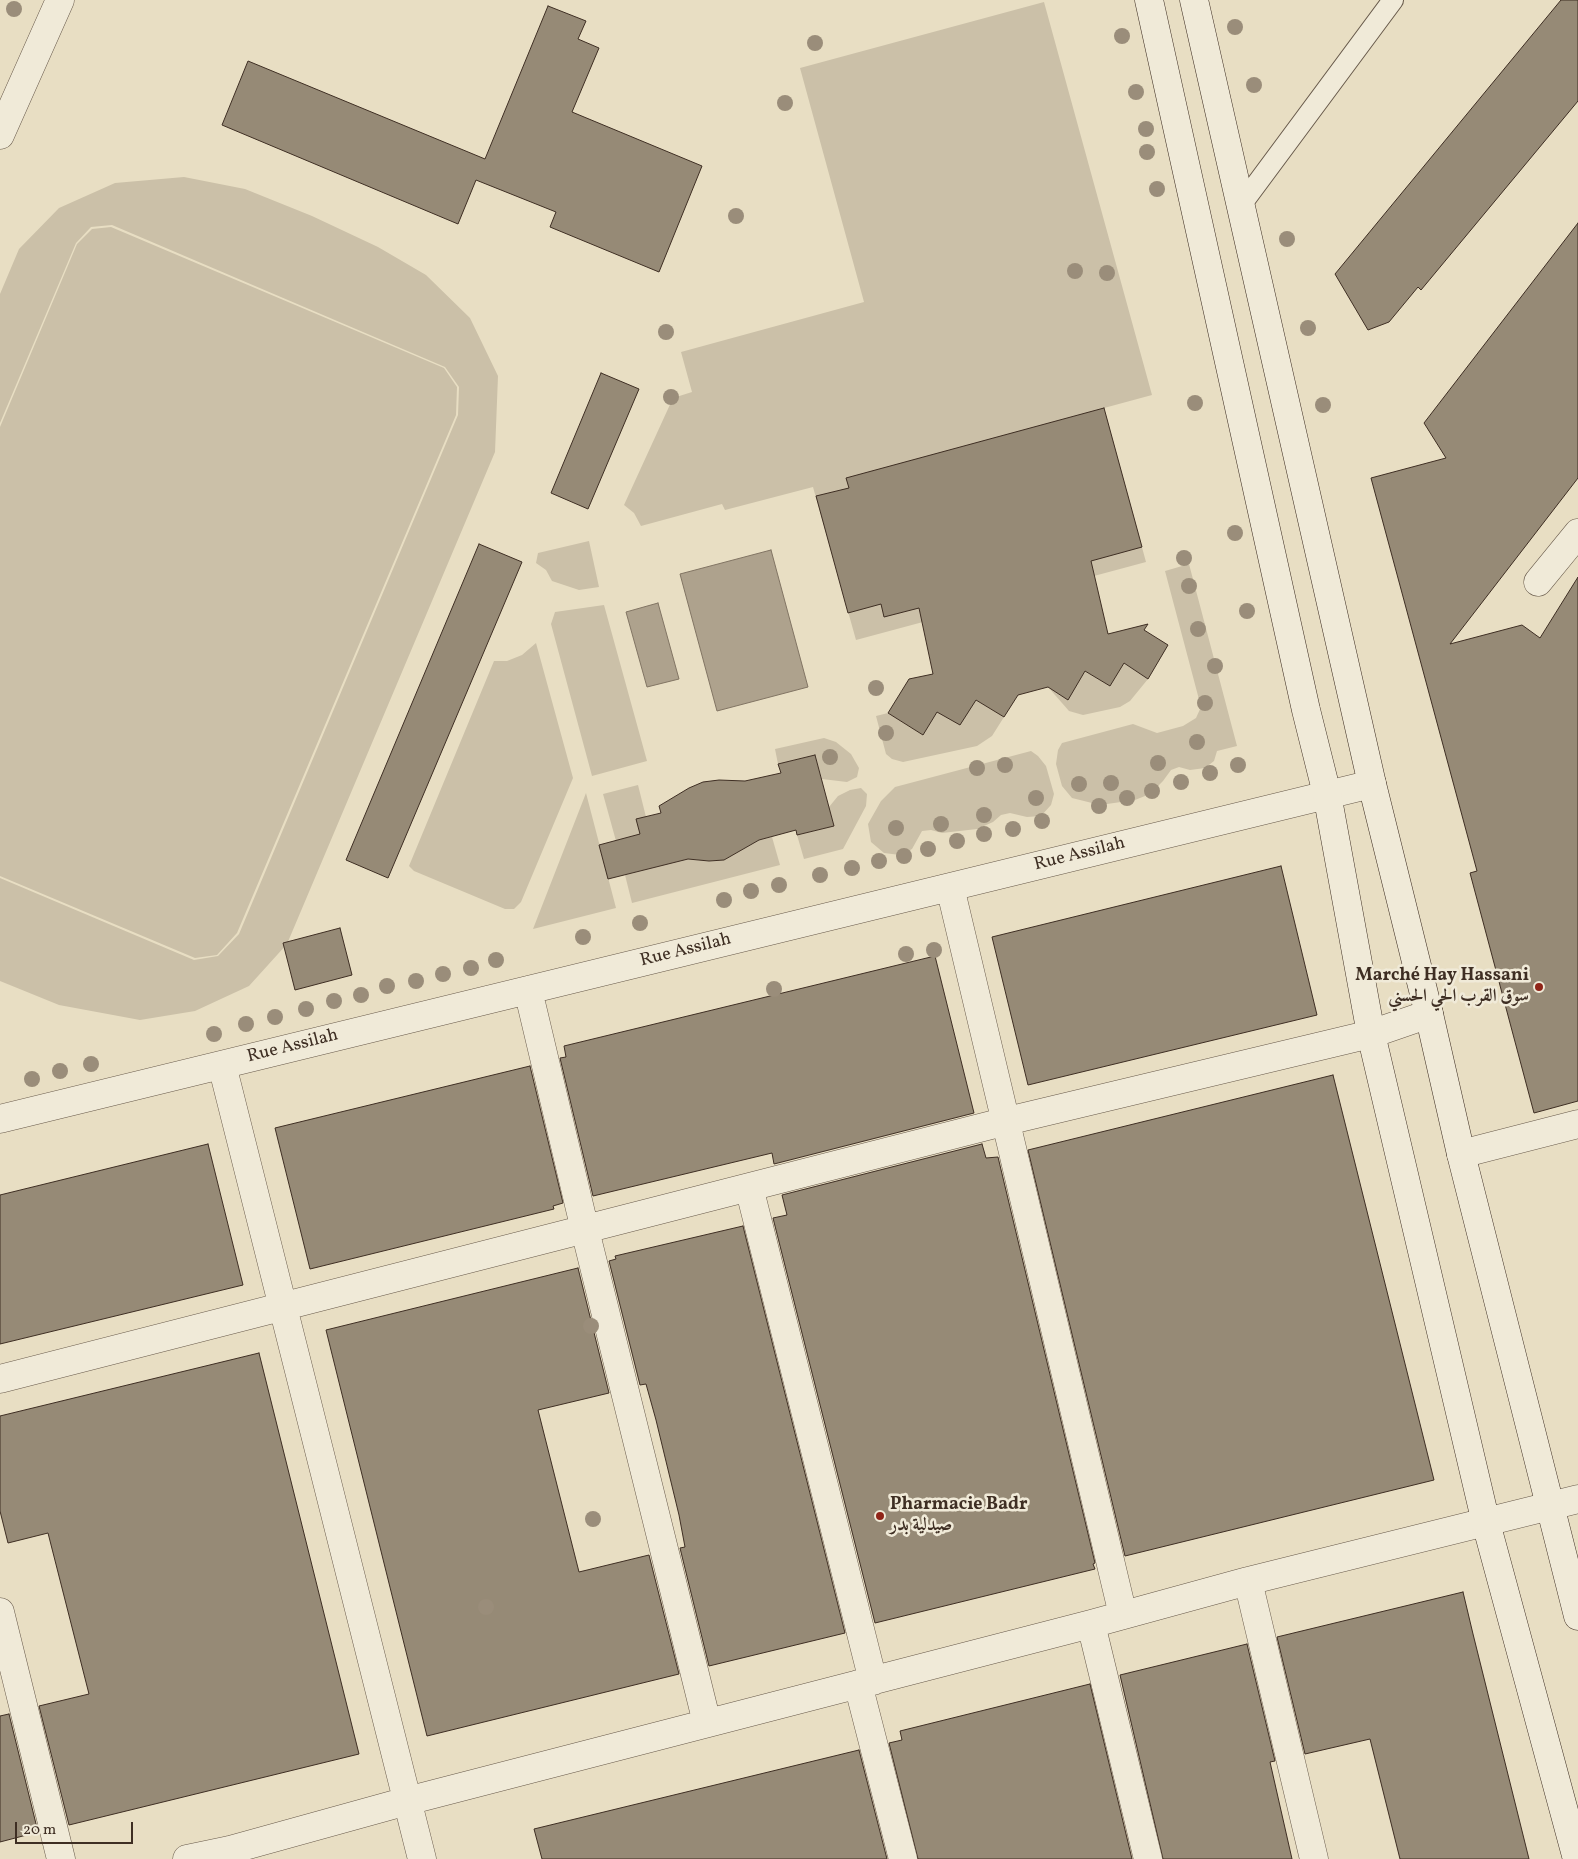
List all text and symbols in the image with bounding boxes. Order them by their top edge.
street label: Rue Assilah [1032,833,1128,877]
street label: Rue Assilah [638,929,734,973]
place label: Marché Hay Hassani سوق القرب الحي الحسني [1355,966,1529,1009]
marker: Marché Hay Hassani سوق القرب الحي الحسني [1533,981,1545,993]
street label: Rue Assilah [245,1025,341,1069]
place label: Pharmacie Badr صيدلية بدر [890,1495,1028,1538]
marker: Pharmacie Badr صيدلية بدر [874,1510,886,1522]
scale bar [18,1812,135,1844]
text: 20 m [23,1820,56,1841]

